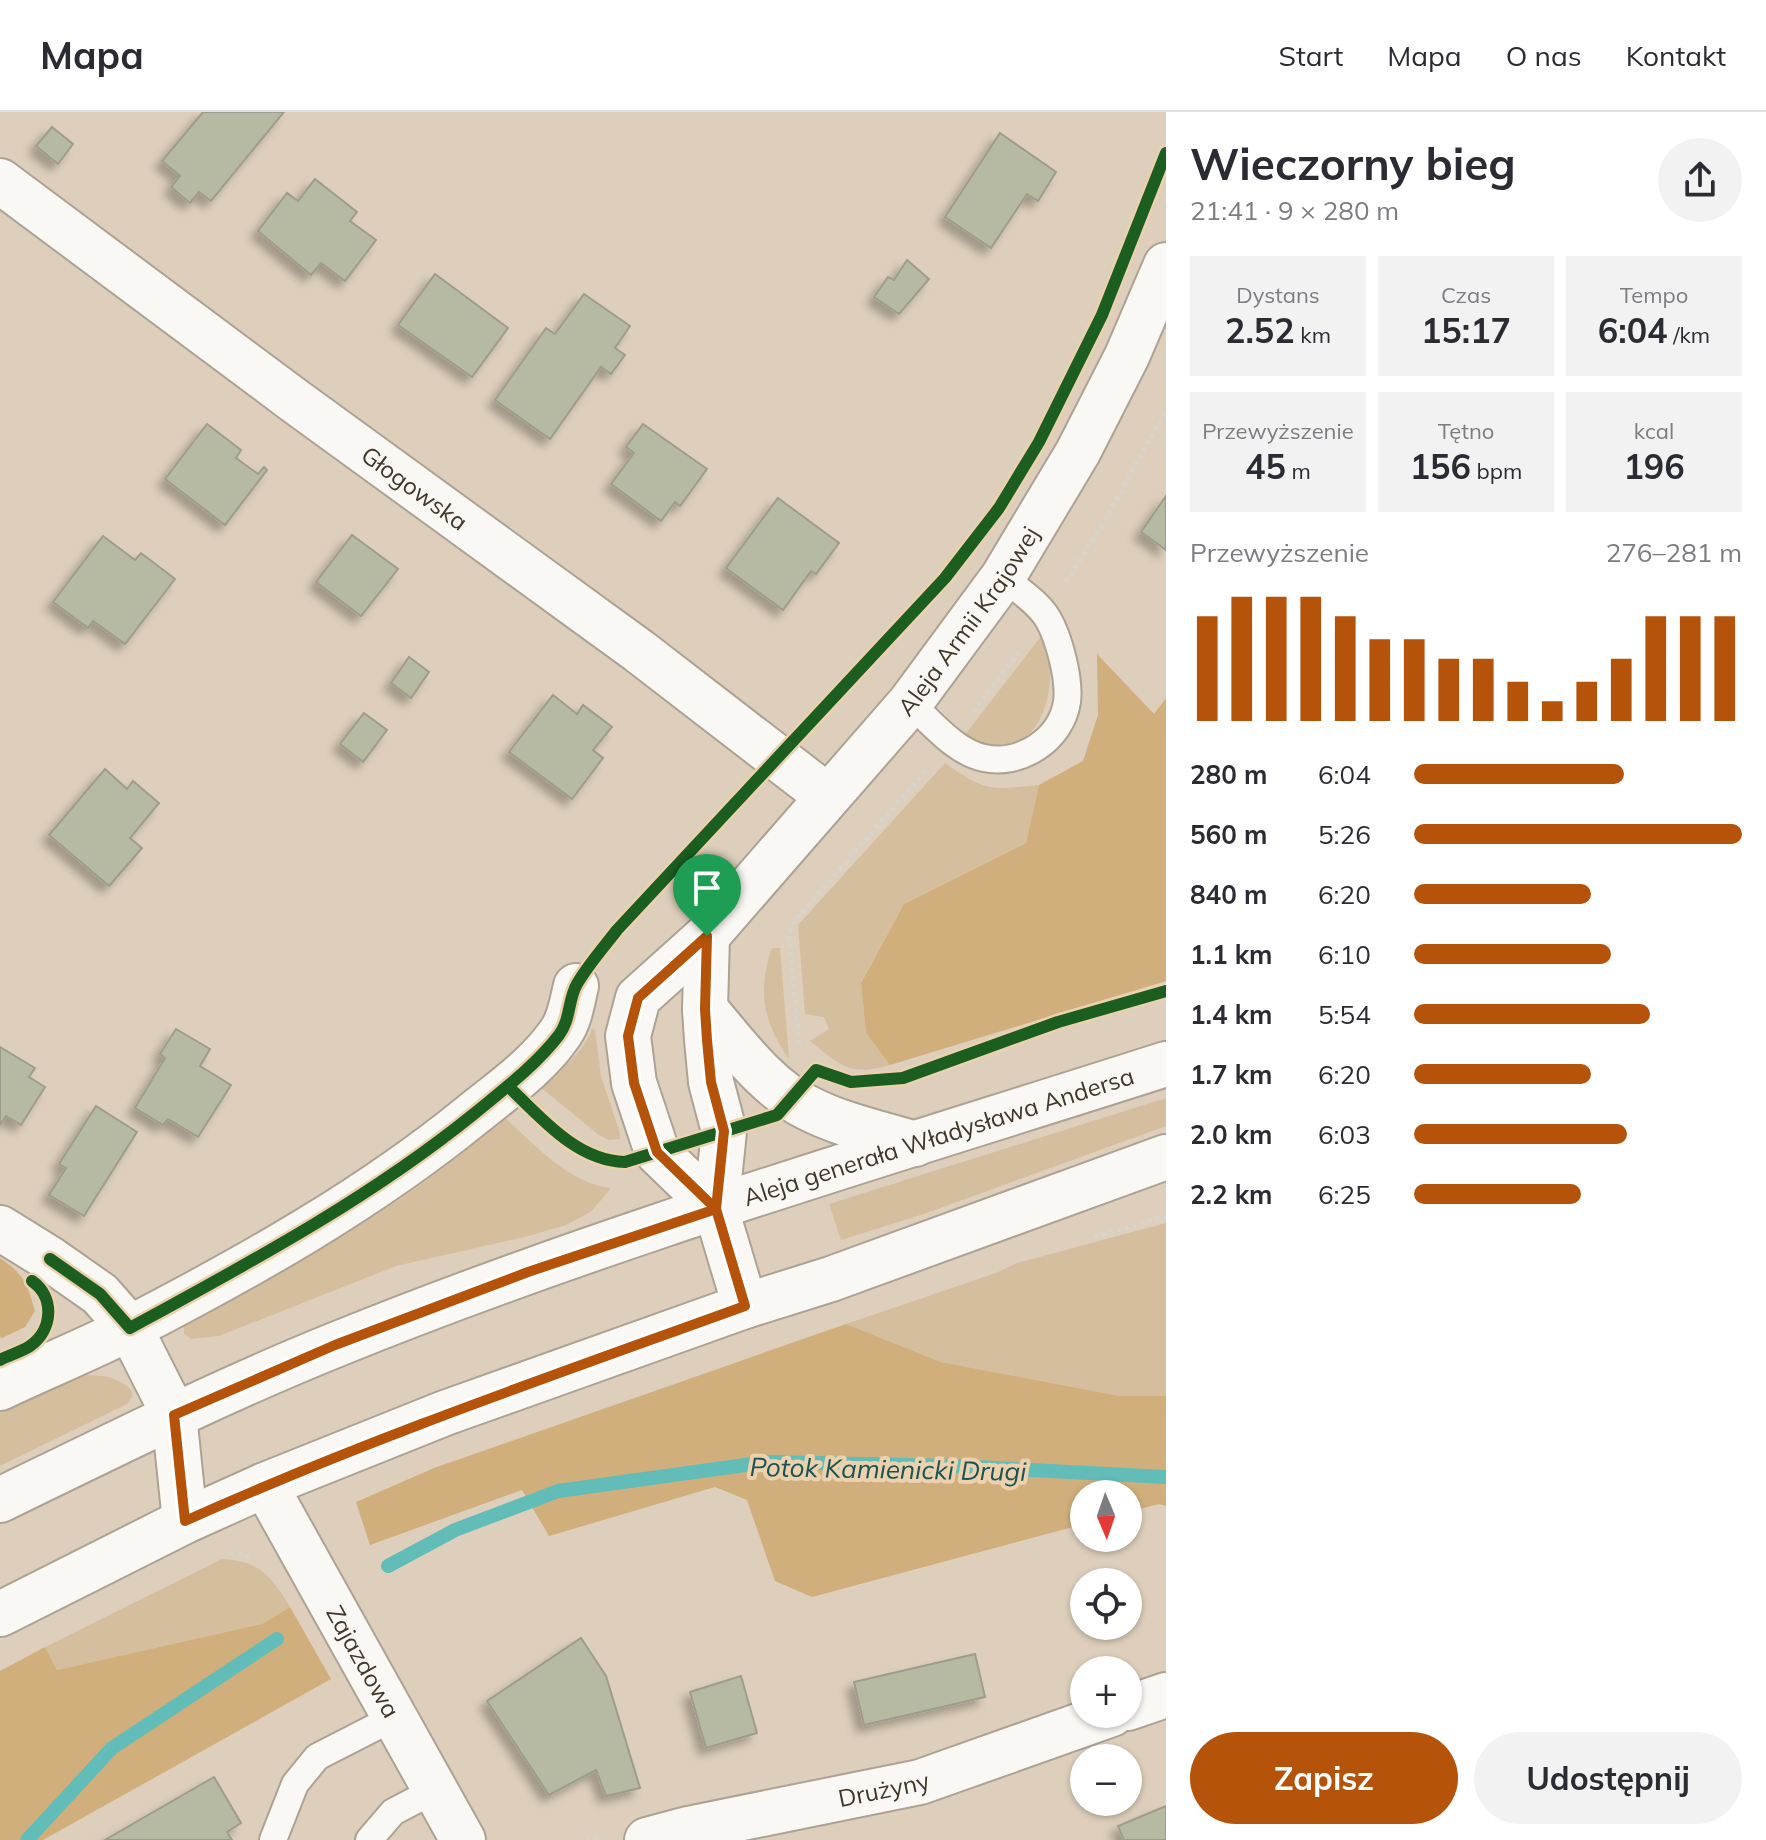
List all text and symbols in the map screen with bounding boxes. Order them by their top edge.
text: Mapa [40,31,144,79]
text: Start [1279,38,1343,73]
text: Mapa [1387,38,1462,73]
text: O nas [1506,38,1582,73]
text: Kontakt [1626,38,1726,73]
text: Wieczorny bieg [1190,136,1516,191]
button: share [1658,138,1742,222]
text: 21:41 · 9 × 280 m [1190,194,1399,227]
text: Dystans [1236,281,1320,309]
text: Czas [1441,281,1491,309]
text: Tempo [1620,281,1688,309]
text: 2.52 [1225,309,1295,352]
text: 15:17 [1421,309,1511,352]
text: 6:04 [1598,309,1668,352]
text: km [1295,321,1331,349]
text: /km [1668,321,1710,349]
text: Przewyższenie [1202,417,1354,445]
text: Tętno [1438,417,1494,445]
text: kcal [1634,417,1674,445]
street label: Głogowska [356,439,474,537]
text: 45 [1245,445,1286,488]
text: 156 [1410,445,1471,488]
text: 196 [1623,445,1685,488]
text: m [1286,457,1311,485]
text: bpm [1471,457,1522,485]
street label: Aleja Armii Krajowej [891,521,1045,722]
text: Przewyższenie [1190,536,1369,569]
text: 276–281 m [1606,536,1742,569]
text: 280 m [1190,758,1267,791]
text: 6:04 [1318,758,1371,791]
text: 560 m [1190,818,1267,851]
text: 5:26 [1318,818,1371,851]
pin [673,854,741,936]
icon: arrive [685,866,729,910]
text: 840 m [1190,878,1267,911]
text: 6:20 [1318,878,1371,911]
text: 1.1 km [1190,938,1273,971]
text: 6:10 [1318,938,1371,971]
text: 1.4 km [1190,998,1273,1031]
text: 5:54 [1318,998,1371,1031]
text: 1.7 km [1190,1058,1273,1091]
text: 6:20 [1318,1058,1371,1091]
street label: Aleja generała Władysława Andersa [739,1060,1138,1212]
text: 2.0 km [1190,1118,1273,1151]
text: 6:03 [1318,1118,1371,1151]
text: 2.2 km [1190,1178,1273,1211]
text: 6:25 [1318,1178,1371,1211]
water label: Potok Kamienicki Drugi [749,1450,1027,1488]
north arrow [1070,1480,1142,1552]
map controls [1070,1480,1142,1816]
button: locate [1070,1568,1142,1640]
street label: Zajazdowa [320,1600,407,1723]
button: + [1070,1656,1142,1728]
button: Zapisz [1190,1732,1458,1824]
button: Udostępnij [1474,1732,1742,1824]
button: − [1070,1744,1142,1816]
street label: Drużyny [835,1765,934,1813]

